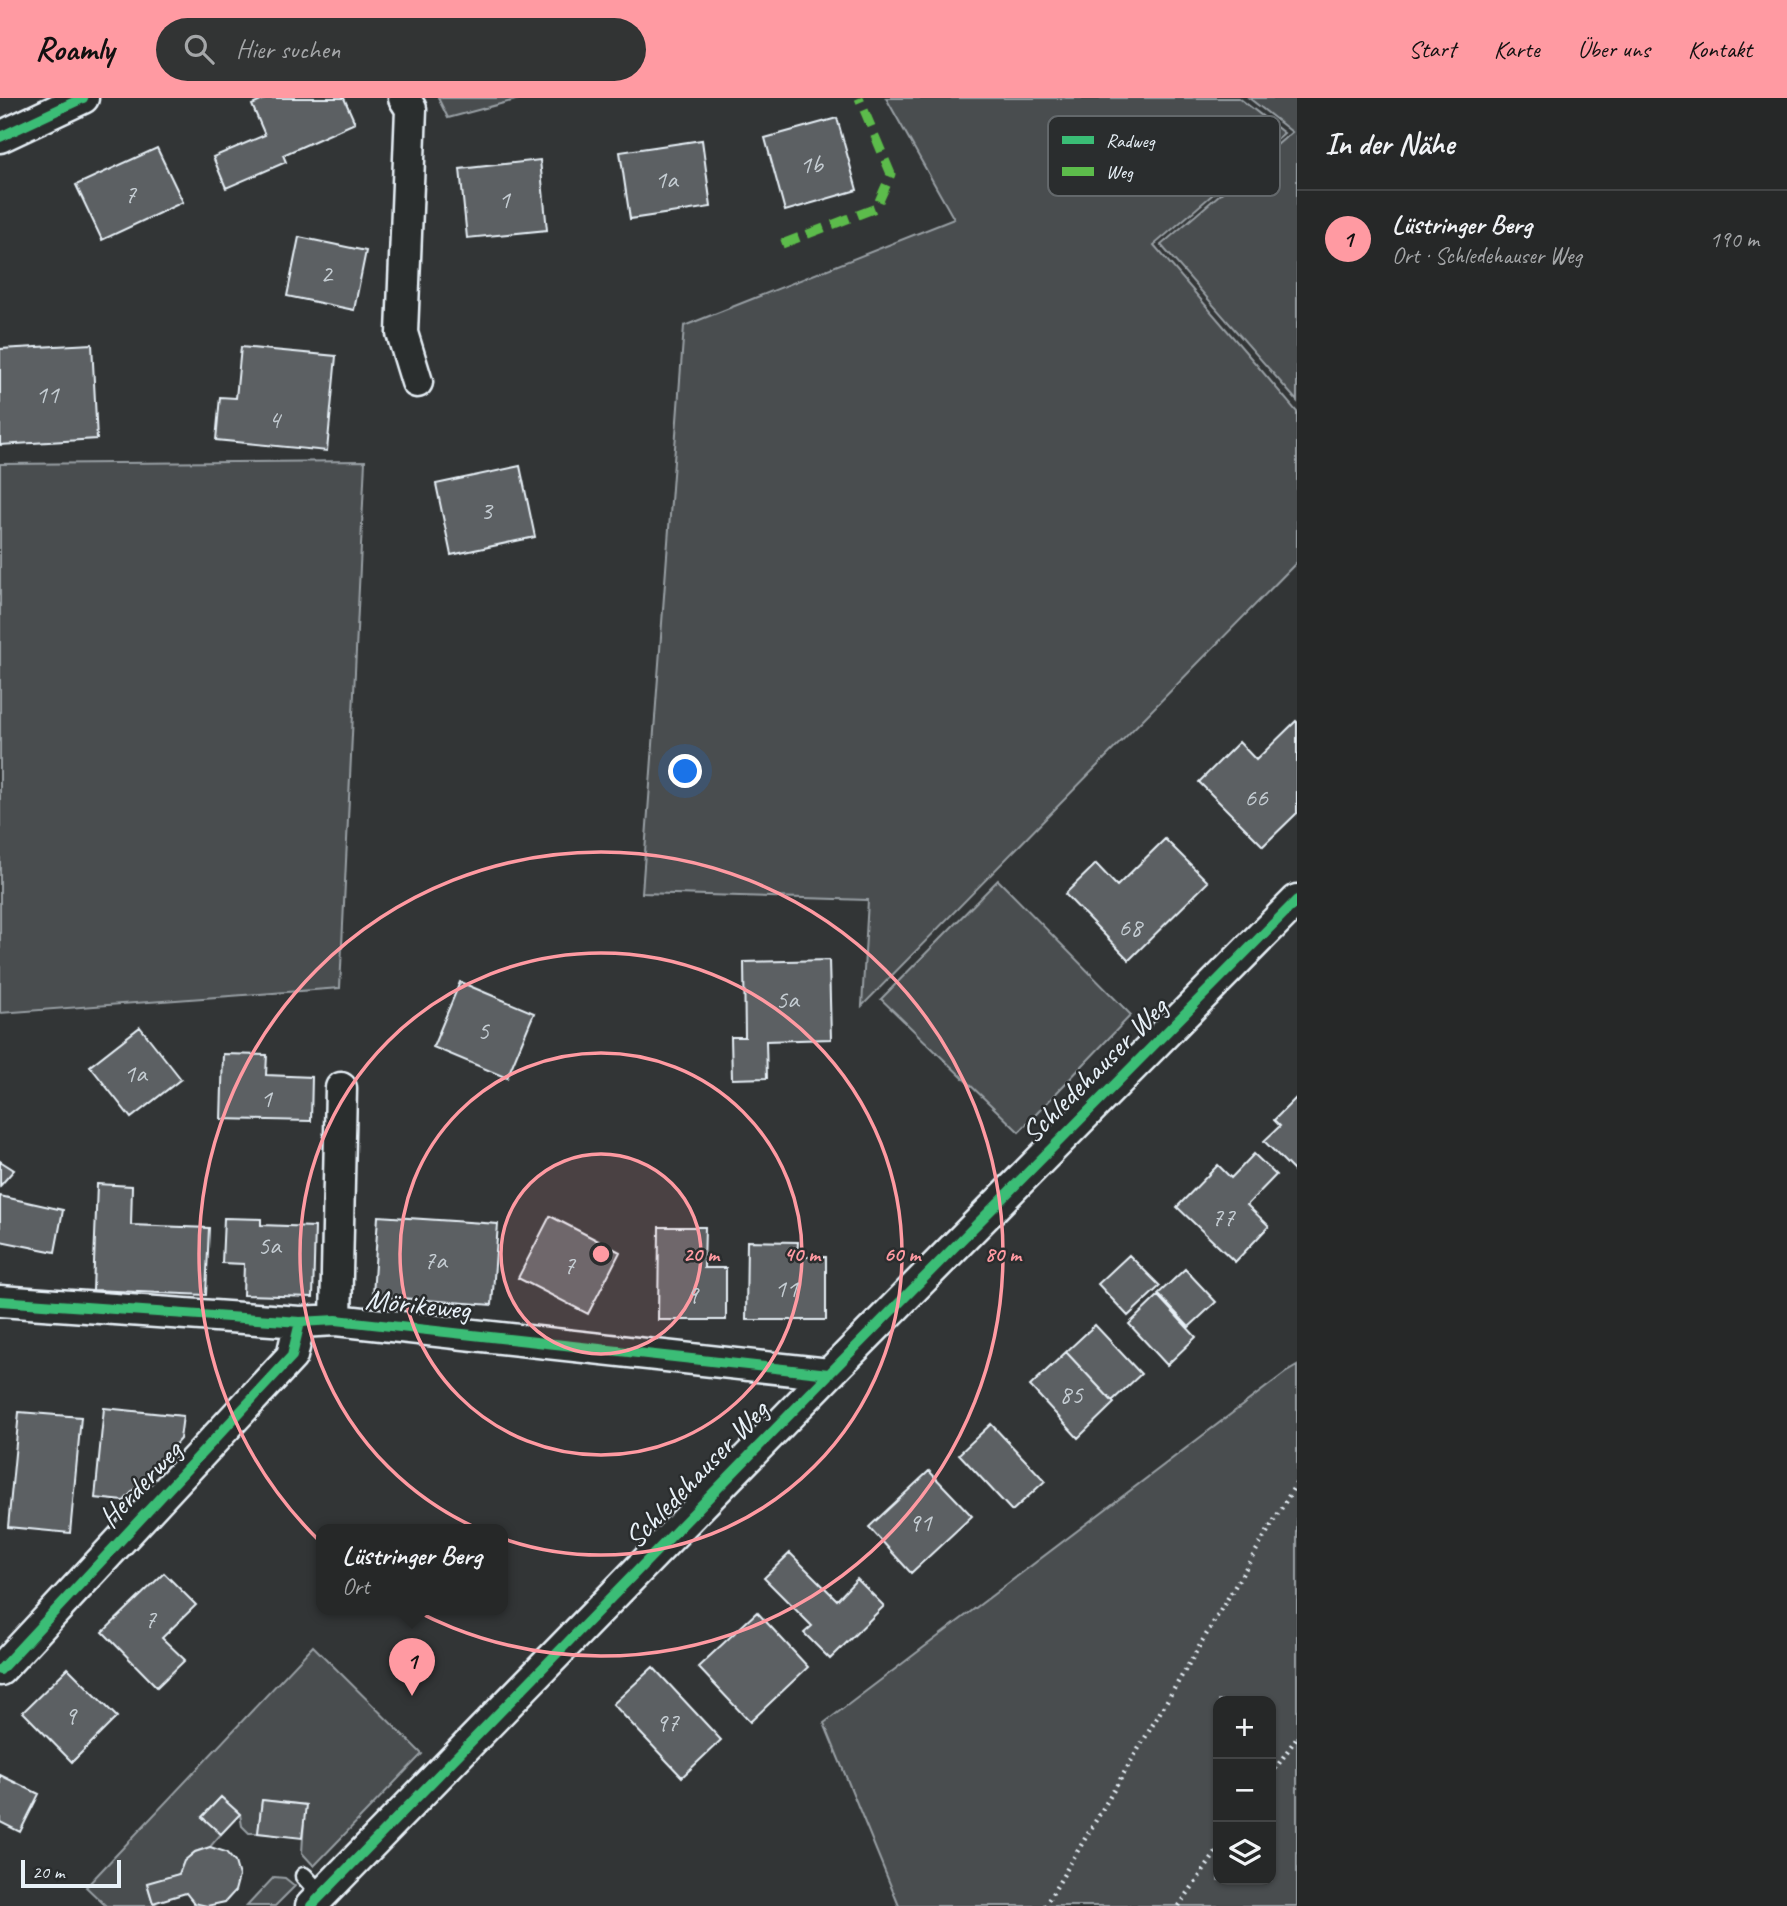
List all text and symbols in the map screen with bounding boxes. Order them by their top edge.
search box [156,18,646,81]
text: Roamly [35,28,114,70]
icon: search [180,30,218,68]
text: Hier suchen [236,33,340,66]
text: Start [1409,34,1456,64]
text: Karte [1494,34,1540,64]
text: Über uns [1578,34,1650,64]
text: Kontakt [1688,34,1752,64]
legend [1048,116,1280,196]
text: In der Nähe [1325,125,1454,163]
text: Radweg [1106,129,1156,153]
house number: 1b [799,148,824,181]
text: Weg [1106,160,1134,184]
house number: 1a [654,163,679,196]
house number: 7 [124,178,137,211]
house number: 1 [498,183,511,216]
text: Lüstringer Berg [1392,208,1532,241]
text: 1 [1343,225,1353,254]
text: 190 m [1710,225,1759,254]
text: Ort · Schledehauser Weg [1392,241,1582,270]
house number: 2 [320,257,334,290]
house number: 11 [35,378,60,411]
house number: 4 [268,403,282,436]
house number: 3 [480,494,494,527]
your location [668,754,702,788]
house number: 66 [1244,781,1269,814]
house number: 68 [1118,911,1144,944]
house number: 5a [775,983,800,1016]
street label: Schledehauser Weg [1013,987,1177,1151]
house number: 5 [477,1014,490,1047]
house number: 1a [123,1057,148,1090]
house number: 1 [260,1082,273,1115]
house number: 77 [1211,1201,1236,1234]
house number: 5a [257,1229,282,1262]
text: 20 m [683,1241,721,1267]
text: 40 m [784,1241,822,1267]
text: 60 m [884,1241,922,1267]
text: 80 m [985,1241,1023,1267]
centre of rings [589,1242,613,1266]
house number: 7a [423,1244,448,1277]
house number: 7 [563,1249,576,1282]
house number: 11 [774,1272,799,1305]
house number: 9 [686,1278,700,1311]
street label: Mörikeweg [364,1280,474,1329]
house number: 85 [1059,1378,1084,1411]
street label: Schledehauser Weg [616,1390,778,1556]
street label: Herderweg [90,1431,192,1536]
house number: 91 [908,1506,933,1539]
popup [316,1524,508,1615]
text: Lüstringer Berg [342,1539,482,1572]
text: Ort [342,1572,369,1601]
house number: 7 [144,1603,157,1636]
pin: 1 [389,1638,435,1696]
map controls [1213,1696,1276,1885]
button: + [1213,1696,1276,1759]
house number: 9 [64,1699,78,1732]
house number: 97 [655,1706,680,1739]
button: − [1213,1759,1276,1822]
button: layers [1213,1822,1276,1885]
scale bar [21,1857,121,1889]
text: 20 m [32,1860,64,1884]

